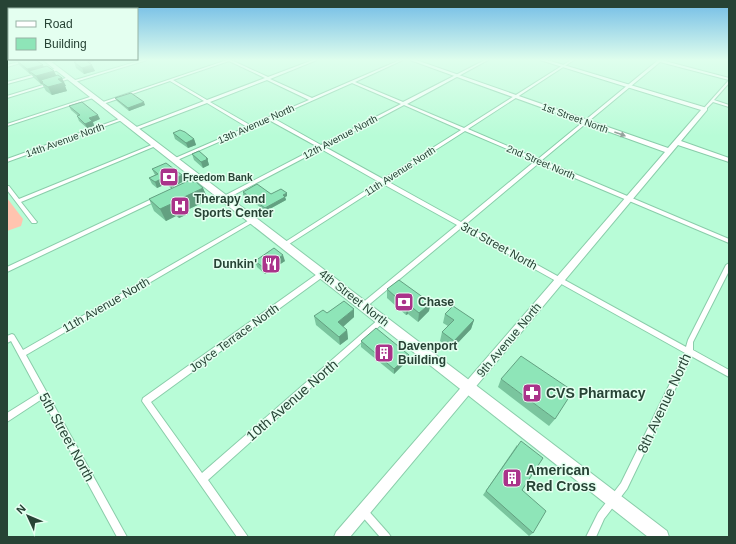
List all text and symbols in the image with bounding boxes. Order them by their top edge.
legend [8,8,138,60]
text: Road [44,17,73,31]
text: Building [44,37,87,51]
street label: 1st Street North [540,101,610,135]
street label: 13th Avenue North [216,102,296,146]
street label: 12th Avenue North [301,113,379,161]
street label: 14th Avenue North [24,121,106,159]
one-way arrow [615,131,627,137]
street label: 2nd Street North [505,143,577,181]
street label: 11th Avenue North [363,144,437,198]
bank icon: Freedom Bank [158,166,180,188]
place label: Freedom Bank [183,172,253,183]
place label: Therapy and Sports Center [194,192,274,220]
hospital icon: Therapy and Sports Center [169,195,191,217]
street label: 3rd Street North [458,219,540,273]
restaurant icon: Dunkin' [260,253,282,275]
place label: Dunkin' [213,257,257,271]
street label: 4th Street North [316,266,392,330]
street label: 11th Avenue North [60,274,152,336]
bank icon: Chase [393,291,415,313]
place label: Chase [418,295,454,309]
street label: 9th Avenue North [474,300,544,380]
street label: Joyce Terrace North [187,301,281,375]
place label: Davenport Building [398,339,457,367]
building icon: Davenport Building [373,342,395,364]
street label: 8th Avenue North [634,351,694,455]
street label: 10th Avenue North [243,356,341,444]
pharmacy icon: CVS Pharmacy [521,382,543,404]
place label: CVS Pharmacy [546,385,646,401]
street label: 5th Street North [36,390,98,484]
place label: American Red Cross [526,462,596,494]
building icon: American Red Cross [501,467,523,489]
north arrow [8,496,48,536]
text: N [14,502,28,516]

